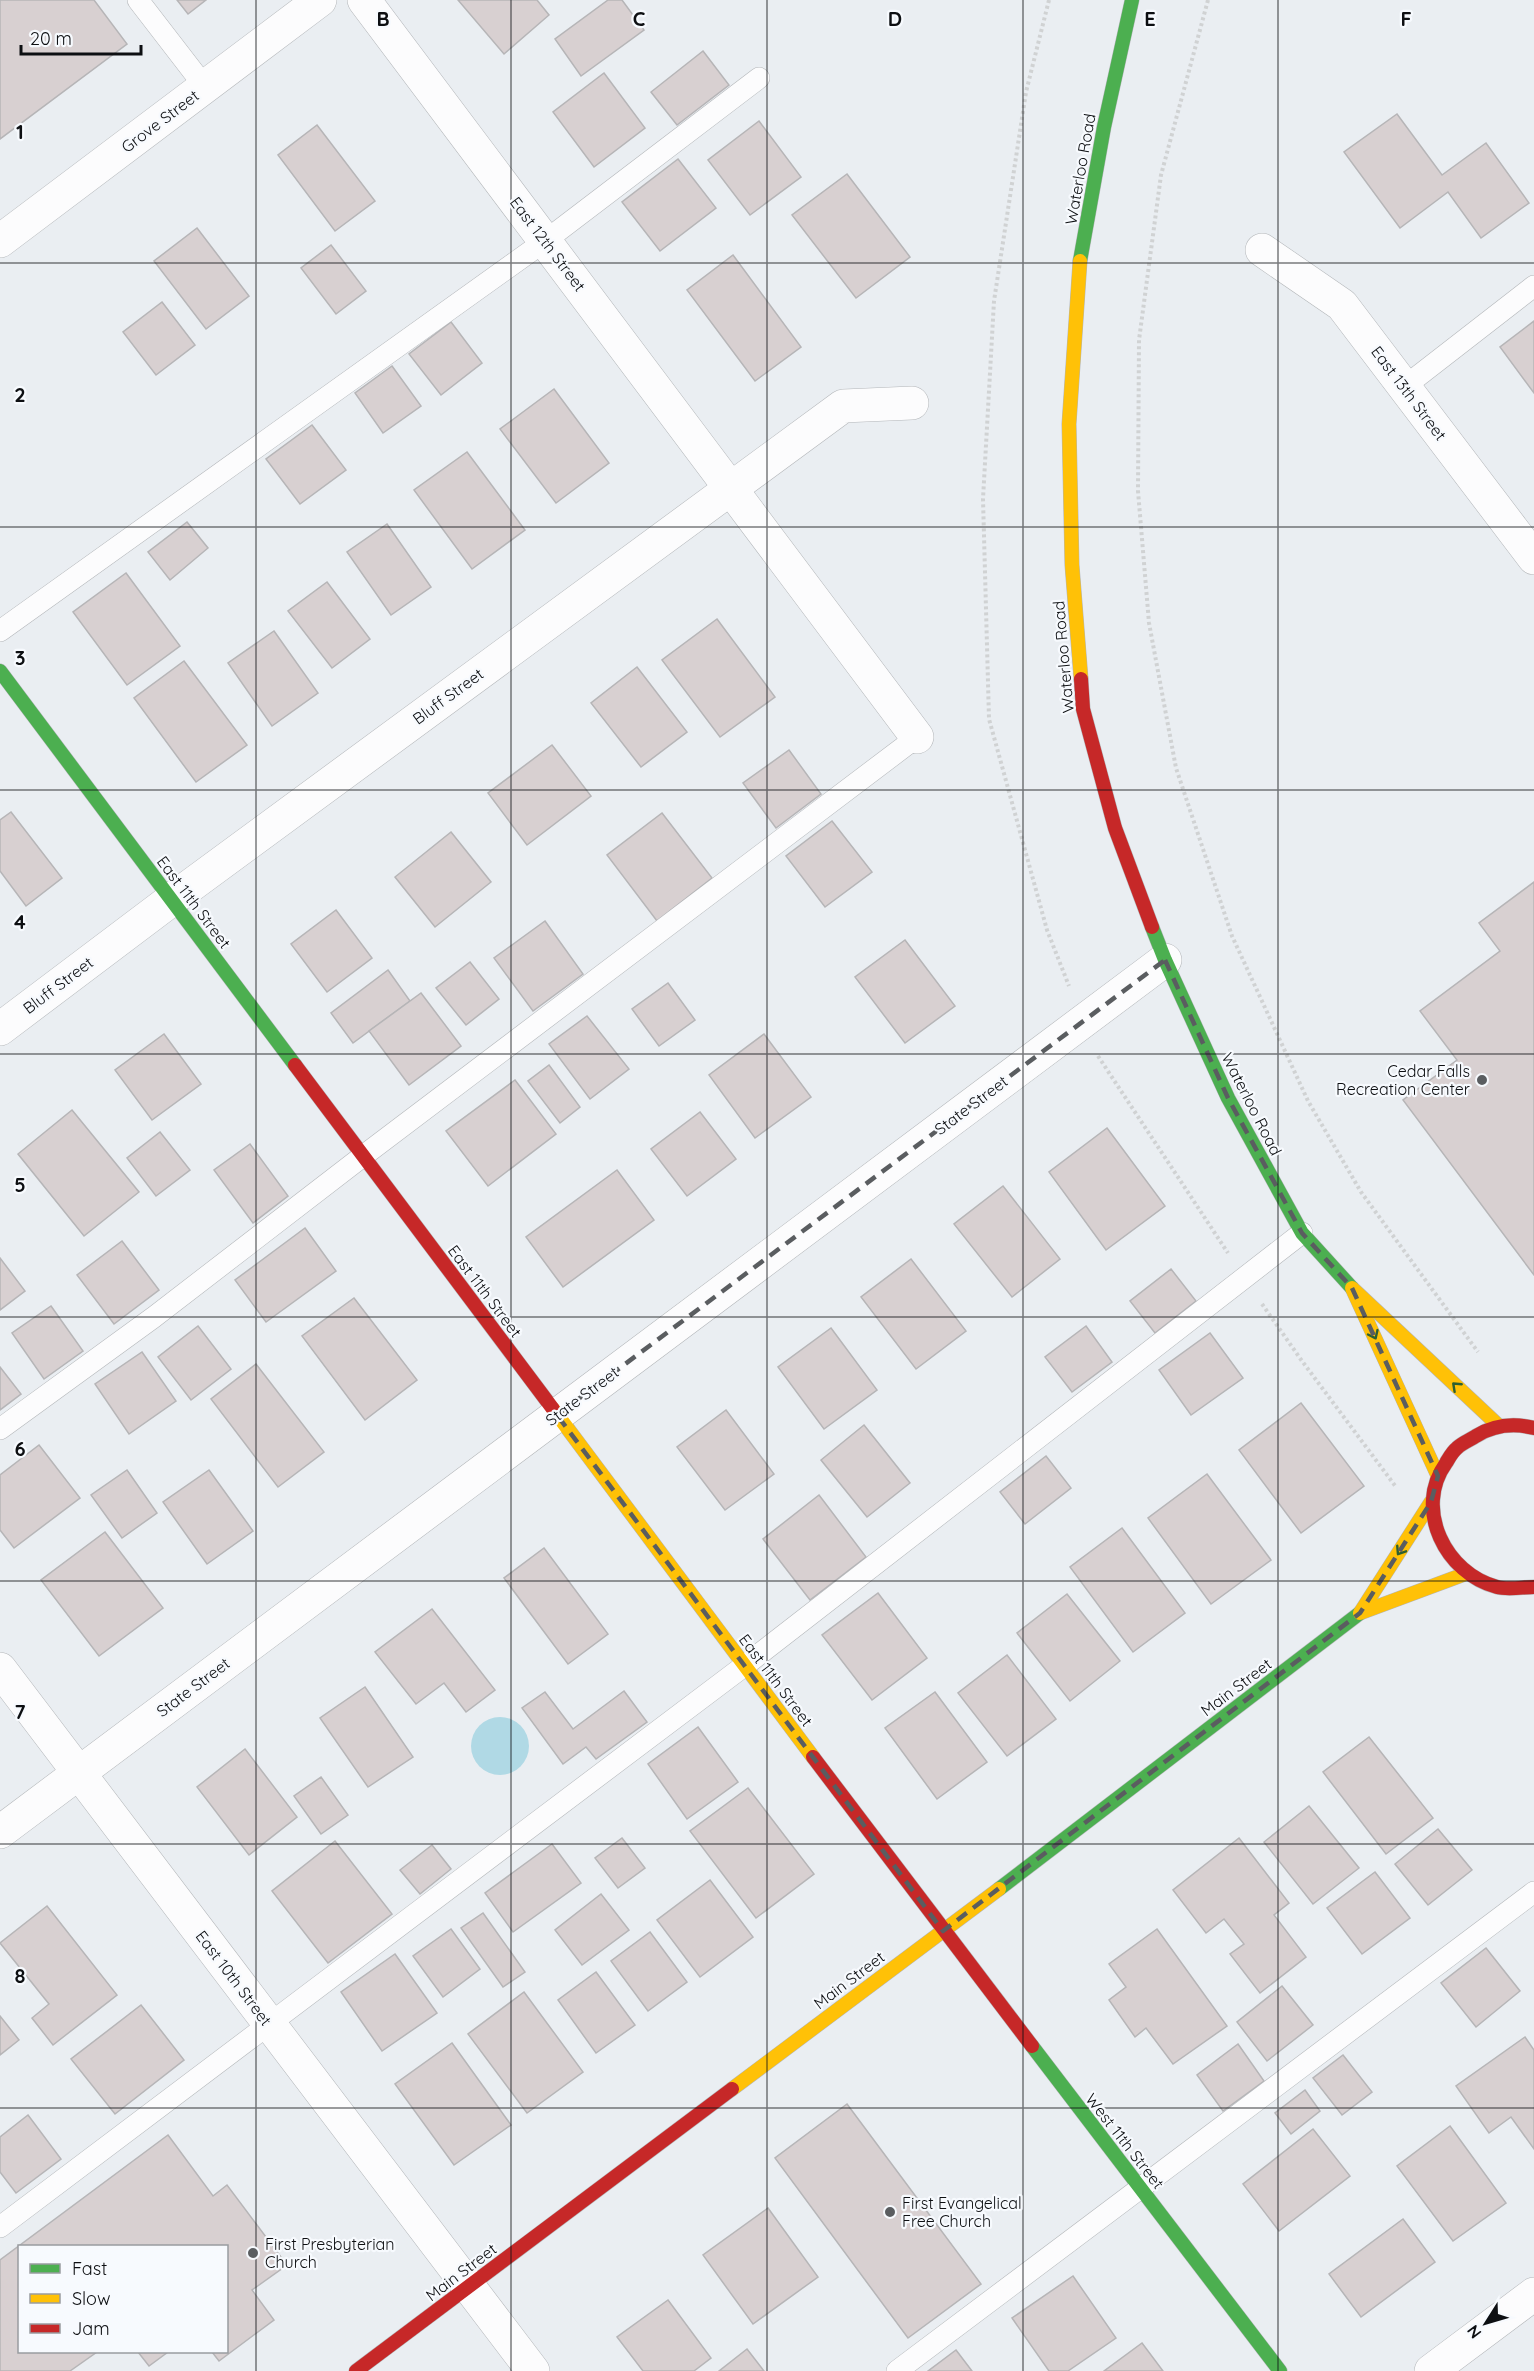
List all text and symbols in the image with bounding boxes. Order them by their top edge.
text: B [376,6,390,31]
text: C [633,6,646,31]
text: D [888,6,902,31]
text: E [1144,6,1156,31]
text: F [1400,6,1412,31]
scale bar [21,18,141,56]
text: 20 m [30,27,72,50]
street label: Grove Street [117,85,203,157]
street label: Waterloo Road [1060,112,1100,226]
text: 1 [16,119,24,144]
street label: East 12th Street [506,193,590,295]
street label: East 13th Street [1367,342,1451,444]
text: 2 [14,382,26,407]
street label: Waterloo Road [1048,600,1078,714]
text: 3 [15,645,25,670]
street label: Bluff Street [409,664,487,728]
street label: East 11th Street [153,852,235,952]
text: 4 [14,909,26,934]
street label: Bluff Street [19,952,97,1018]
street label: Waterloo Road [1218,1049,1286,1159]
place label: Cedar Falls Recreation Center [1336,1061,1470,1099]
street label: State Street [930,1071,1012,1139]
marker: Cedar Falls Recreation Center [1475,1073,1489,1087]
text: 5 [14,1172,26,1197]
street label: East 11th Street [444,1241,526,1341]
one-way arrow [1367,1329,1379,1340]
street label: State Street [541,1362,623,1430]
one-way arrow [1453,1382,1463,1393]
text: 6 [14,1436,26,1461]
one-way arrow [1396,1545,1407,1556]
street label: East 11th Street [735,1630,817,1730]
street label: State Street [152,1653,234,1721]
street label: Main Street [1197,1654,1275,1720]
text: 7 [15,1699,26,1724]
street label: East 10th Street [192,1926,276,2030]
street label: Main Street [810,1947,888,2013]
text: 8 [15,1963,26,1988]
street label: West 11th Street [1081,2089,1169,2193]
place label: First Evangelical Free Church [902,2193,1022,2231]
marker: First Evangelical Free Church [883,2205,897,2219]
place label: First Presbyterian Church [265,2234,395,2272]
street label: Main Street [422,2239,500,2305]
legend [18,2245,228,2353]
marker: First Presbyterian Church [246,2246,260,2260]
text: Fast [72,2257,107,2280]
text: Slow [72,2287,110,2310]
north arrow [1456,2293,1516,2353]
text: Jam [72,2317,110,2340]
text: N [1462,2321,1486,2343]

